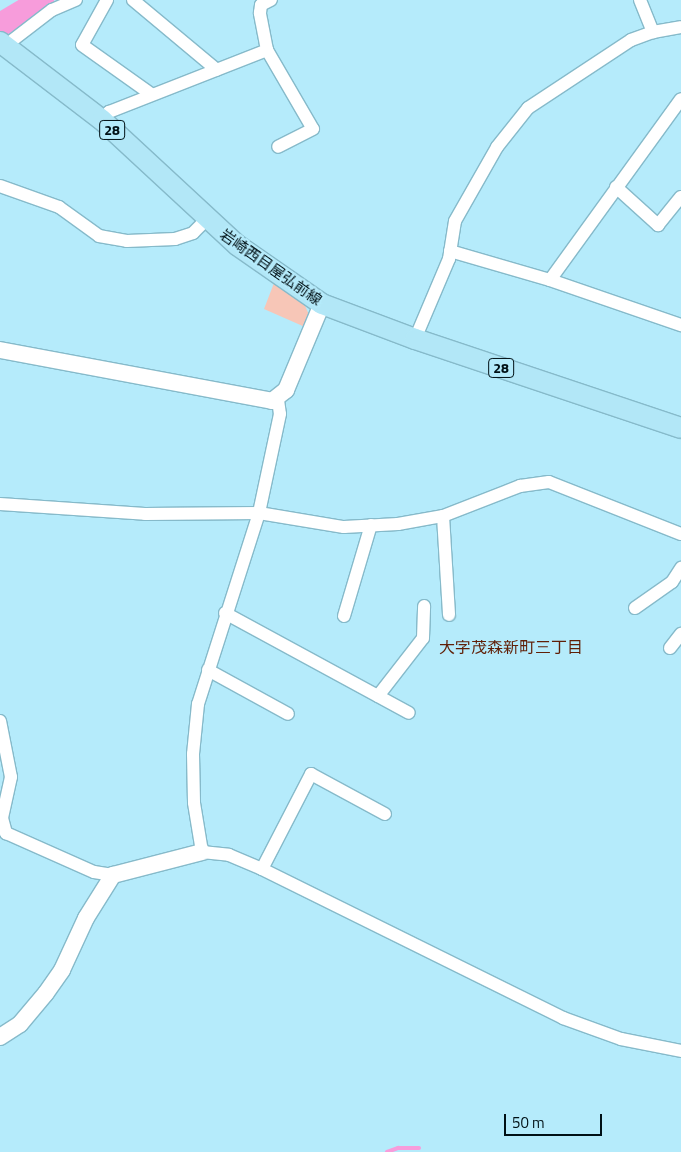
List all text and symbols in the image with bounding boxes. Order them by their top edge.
road number: 28 [98,118,126,142]
street label: 岩崎西目屋弘前線 [217,225,325,309]
road number: 28 [487,356,515,379]
district label: 大字茂森新町三丁目 [439,637,583,657]
scale bar [506,1104,604,1136]
text: 50 m [512,1111,545,1134]

